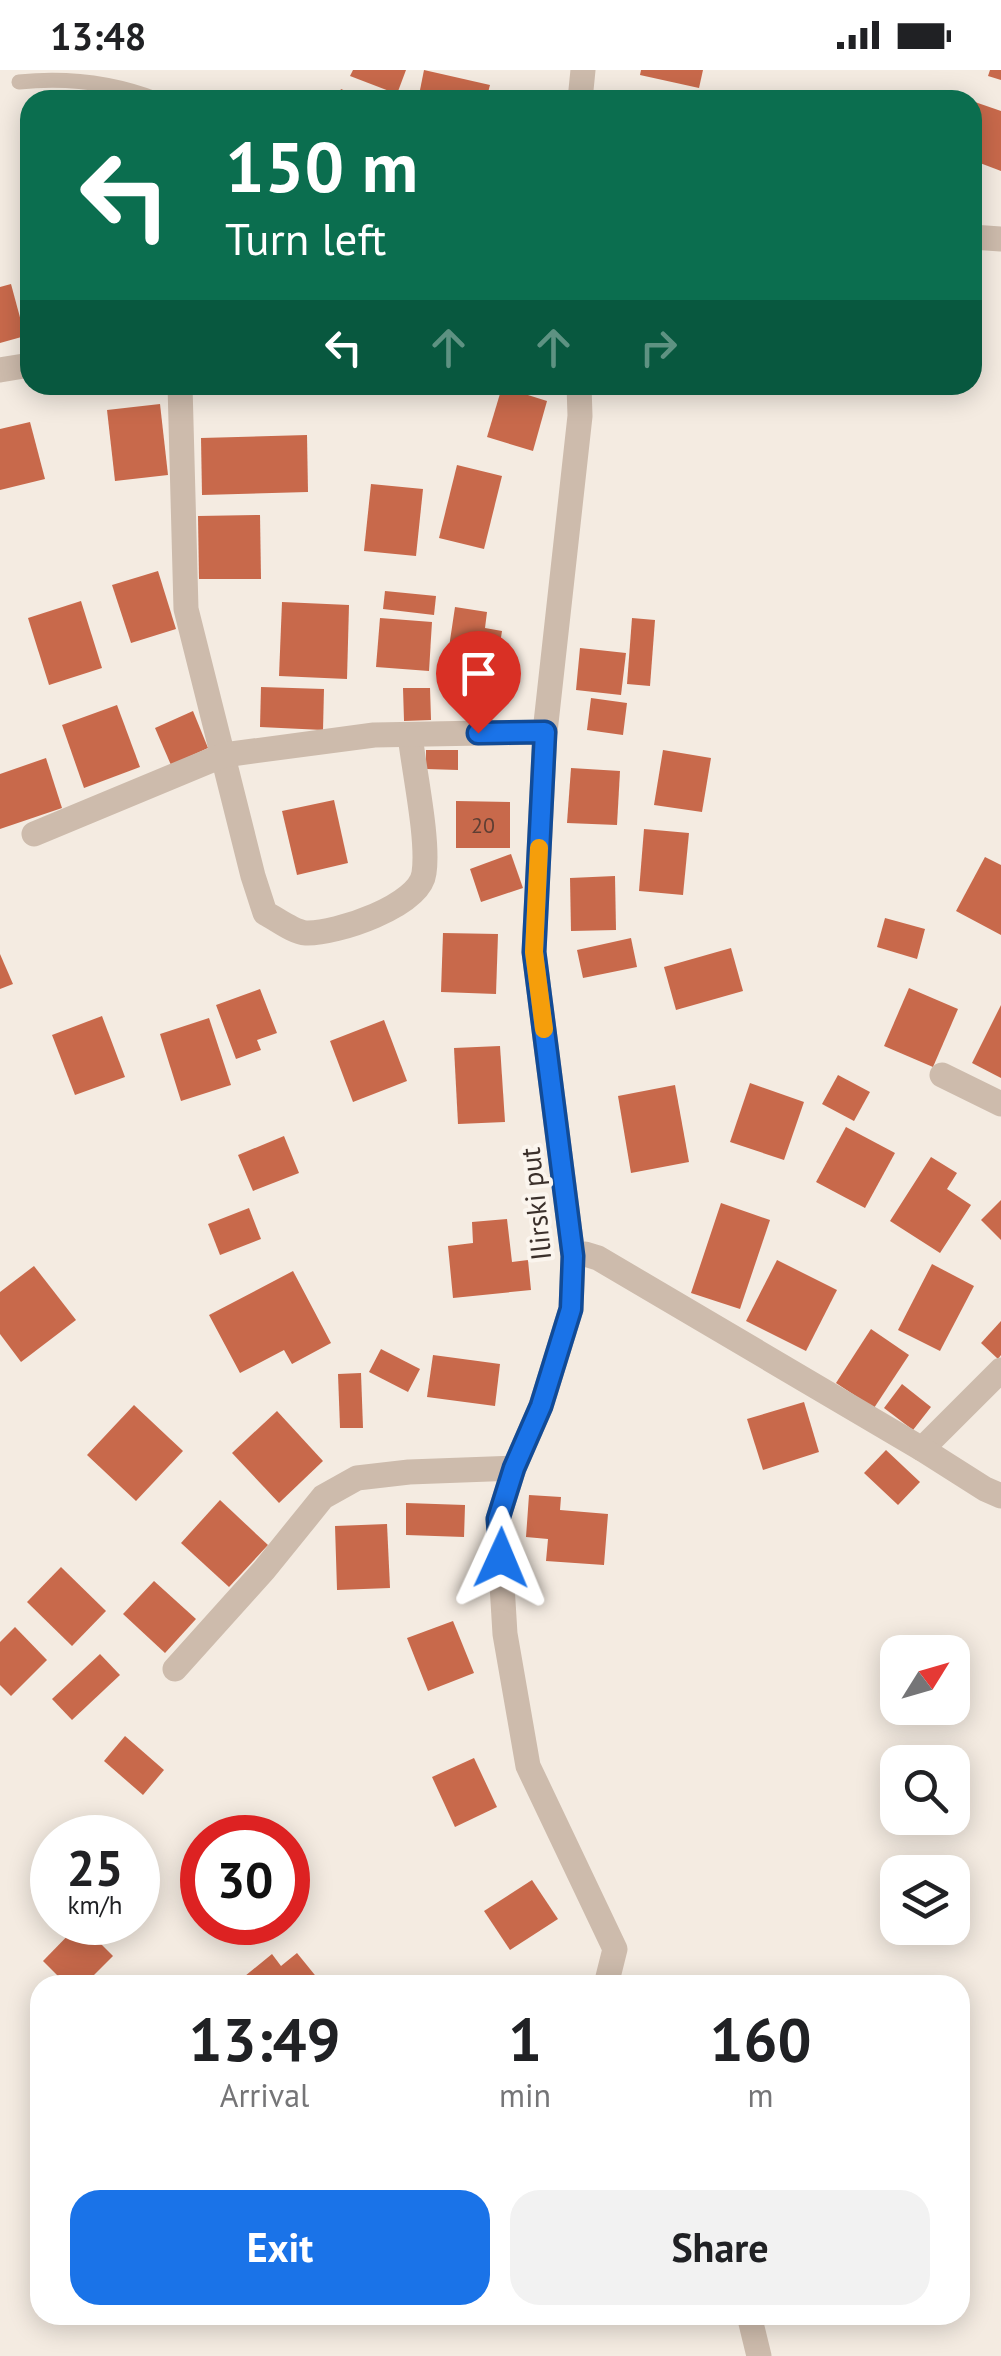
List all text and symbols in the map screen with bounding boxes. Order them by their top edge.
text: 13:48 [50,11,146,60]
text: 150 m [225,121,418,211]
icon: left [60,130,190,260]
text: Turn left [225,209,386,267]
icon: left [316,320,371,375]
icon: ahead [421,320,476,375]
icon: ahead [526,320,581,375]
icon: right [631,320,686,375]
pin [436,631,521,734]
icon: arrive [451,646,506,701]
house number: 20 [471,811,495,839]
street label: Ilirski put [511,1145,559,1262]
position arrow [449,1506,553,1610]
north arrow [880,1635,970,1725]
map controls [880,1635,970,1945]
button: search [880,1745,970,1835]
speed limit sign: 30 [180,1815,310,1945]
text: 25 [67,1835,123,1900]
button: layers [880,1855,970,1945]
text: km/h [68,1889,122,1921]
text: 13:49 [188,2000,341,2078]
text: 1 [508,2000,542,2078]
text: 160 [710,2000,812,2078]
text: Arrival [220,2074,309,2116]
text: min [499,2074,551,2116]
text: m [748,2074,774,2116]
button: Exit [70,2190,490,2305]
button: Share [510,2190,930,2305]

